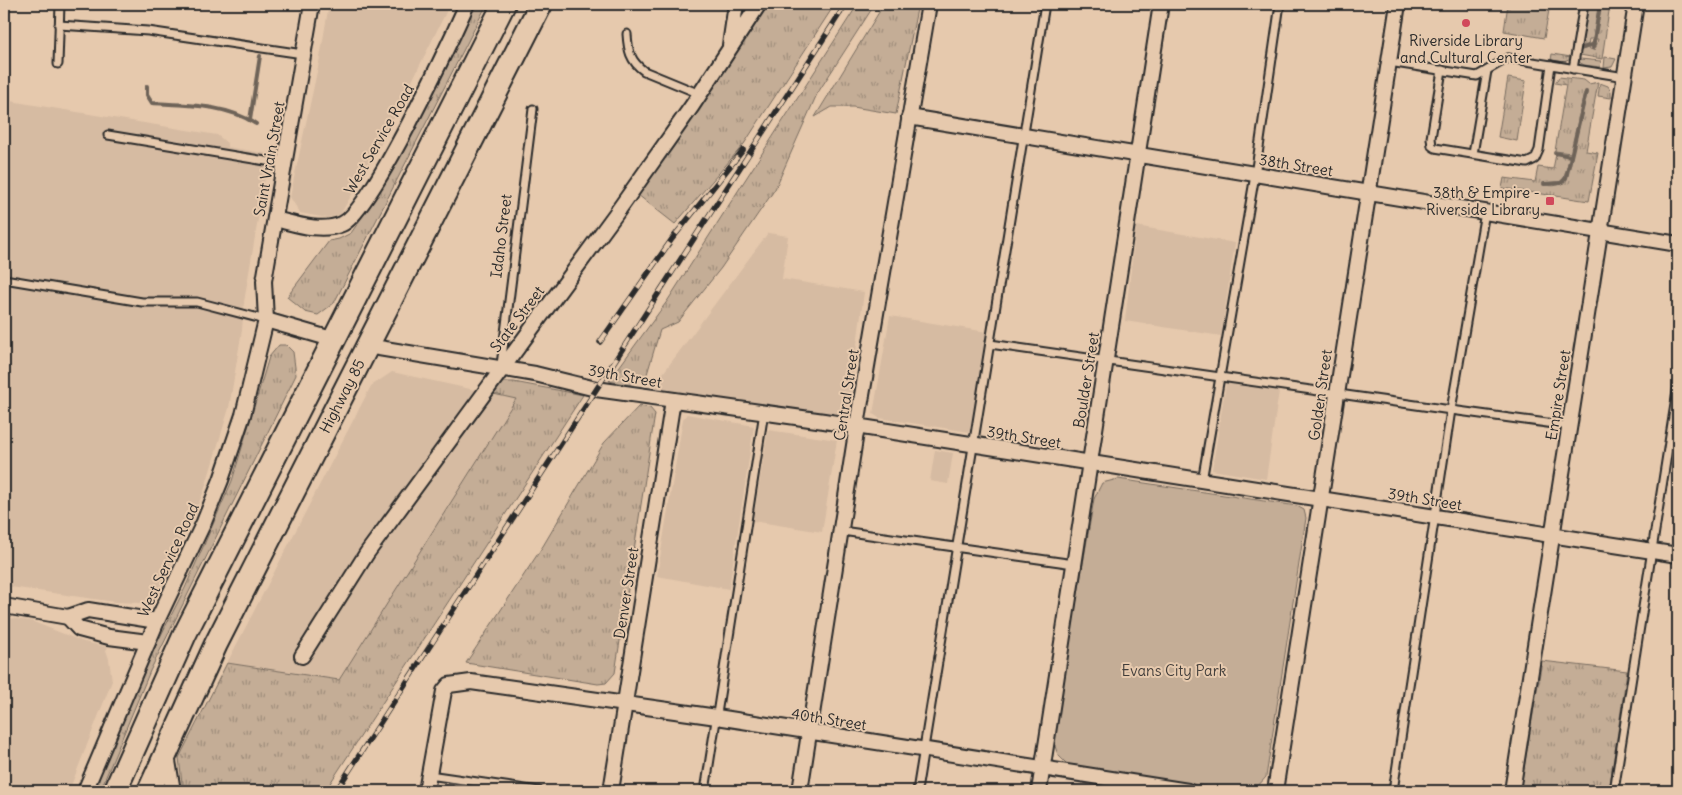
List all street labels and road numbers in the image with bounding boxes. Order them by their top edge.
street label: West Service Road [340,80,418,197]
street label: Saint Vrain Street [250,100,288,218]
street label: 38th Street [1258,150,1334,180]
street label: Idaho Street [486,193,516,279]
street label: State Street [486,282,548,356]
street label: Boulder Street [1069,331,1103,429]
street label: Central Street [829,348,863,442]
street label: Golden Street [1304,348,1336,442]
street label: Empire Street [1541,348,1575,442]
street label: Highway 85 [315,356,369,436]
street label: 39th Street [587,360,663,392]
street label: 39th Street [986,422,1062,452]
street label: 39th Street [1387,484,1463,514]
street label: West Service Road [133,500,203,620]
street label: Denver Street [609,546,643,640]
street label: 40th Street [790,704,868,734]

